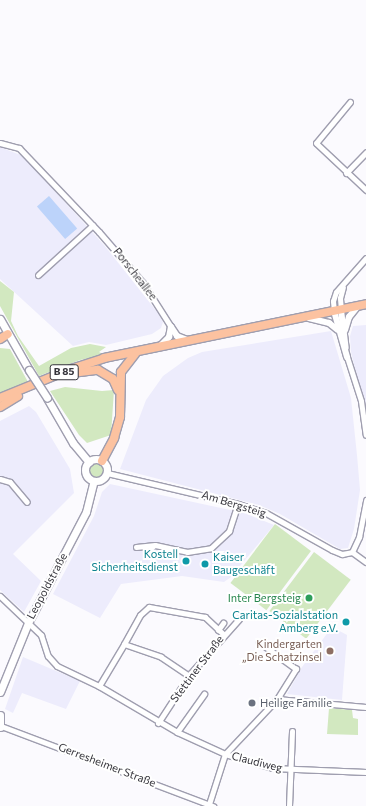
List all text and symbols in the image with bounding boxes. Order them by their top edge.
street label: Porscheallee [110,245,160,303]
road number: B 85 [49,364,79,380]
street label: Am Bergsteig [200,488,268,520]
place label: Kostell Sicherheitsdienst [92,548,178,574]
street label: Leopoldstraße [24,551,70,621]
place label: Kaiser Baugeschäft [213,551,275,577]
marker: Kostell Sicherheitsdienst [181,556,191,566]
marker: Kaiser Baugeschäft [200,559,210,569]
place label: Inter Bergsteig [228,591,301,605]
marker: Inter Bergsteig [304,593,314,603]
place label: Caritas-Sozialstation Amberg e.V. [232,609,338,635]
marker: Caritas-Sozialstation Amberg e.V. [341,617,351,627]
street label: Stettiner Straße [168,633,226,705]
place label: Kindergarten „Die Schatzinsel [242,638,322,664]
marker: Kindergarten „Die Schatzinsel [325,646,335,656]
place label: Heilige Familie [260,696,332,710]
marker: Heilige Familie [247,698,257,708]
street label: Gerresheimer Straße [56,740,158,790]
street label: Claudiweg [230,749,284,775]

